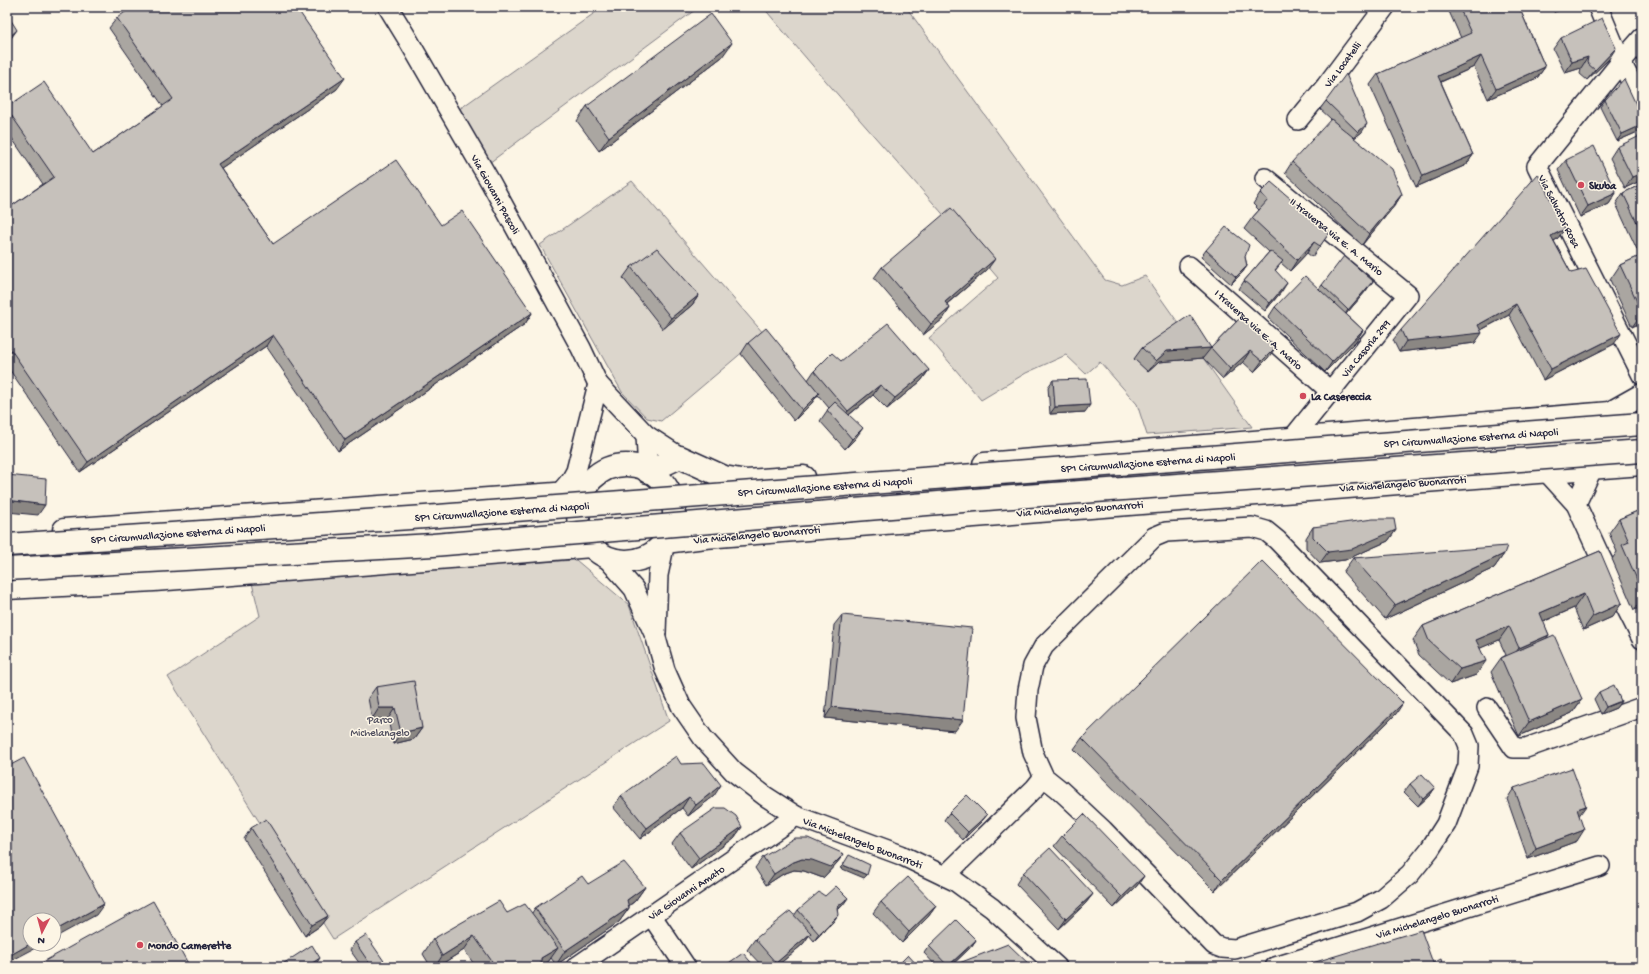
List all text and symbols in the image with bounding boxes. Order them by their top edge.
street label: Via Locatelli [1322,40,1365,91]
street label: Via Giovanni Pascoli [467,152,521,237]
street label: Via Salvator Rosa [1534,173,1582,251]
marker: Skuba [1576,180,1586,190]
place label: Skuba [1589,181,1617,193]
street label: II traversa via E. A. Mario [1287,196,1385,279]
street label: I traversa via E. A. Mario [1211,288,1304,373]
street label: Via Casoria 299 [1339,318,1394,381]
marker: La Casereccia [1298,391,1308,401]
place label: La Casereccia [1311,392,1372,404]
street label: SP1 Circumvallazione Esterna di Napoli [1383,427,1559,451]
street label: SP1 Circumvallazione Esterna di Napoli [1060,452,1236,476]
street label: Via Michelangelo Buonarroti [1338,475,1467,495]
street label: SP1 Circumvallazione Esterna di Napoli [737,476,913,500]
street label: Via Michelangelo Buonarroti [1015,500,1144,520]
street label: SP1 Circumvallazione Esterna di Napoli [414,501,590,525]
street label: SP1 Circumvallazione Esterna di Napoli [90,523,266,547]
street label: Via Michelangelo Buonarroti [692,524,821,548]
park label: Parco Michelangelo [350,715,410,740]
street label: Via Michelangelo Buonarroti [800,815,924,872]
street label: Via Giovanni Amato [646,864,728,924]
street label: Via Michelangelo Buonarroti [1374,894,1500,943]
north arrow [22,912,62,952]
text: N [37,934,45,946]
marker: Mondo Camerette [135,940,145,950]
place label: Mondo Camerette [148,940,232,953]

